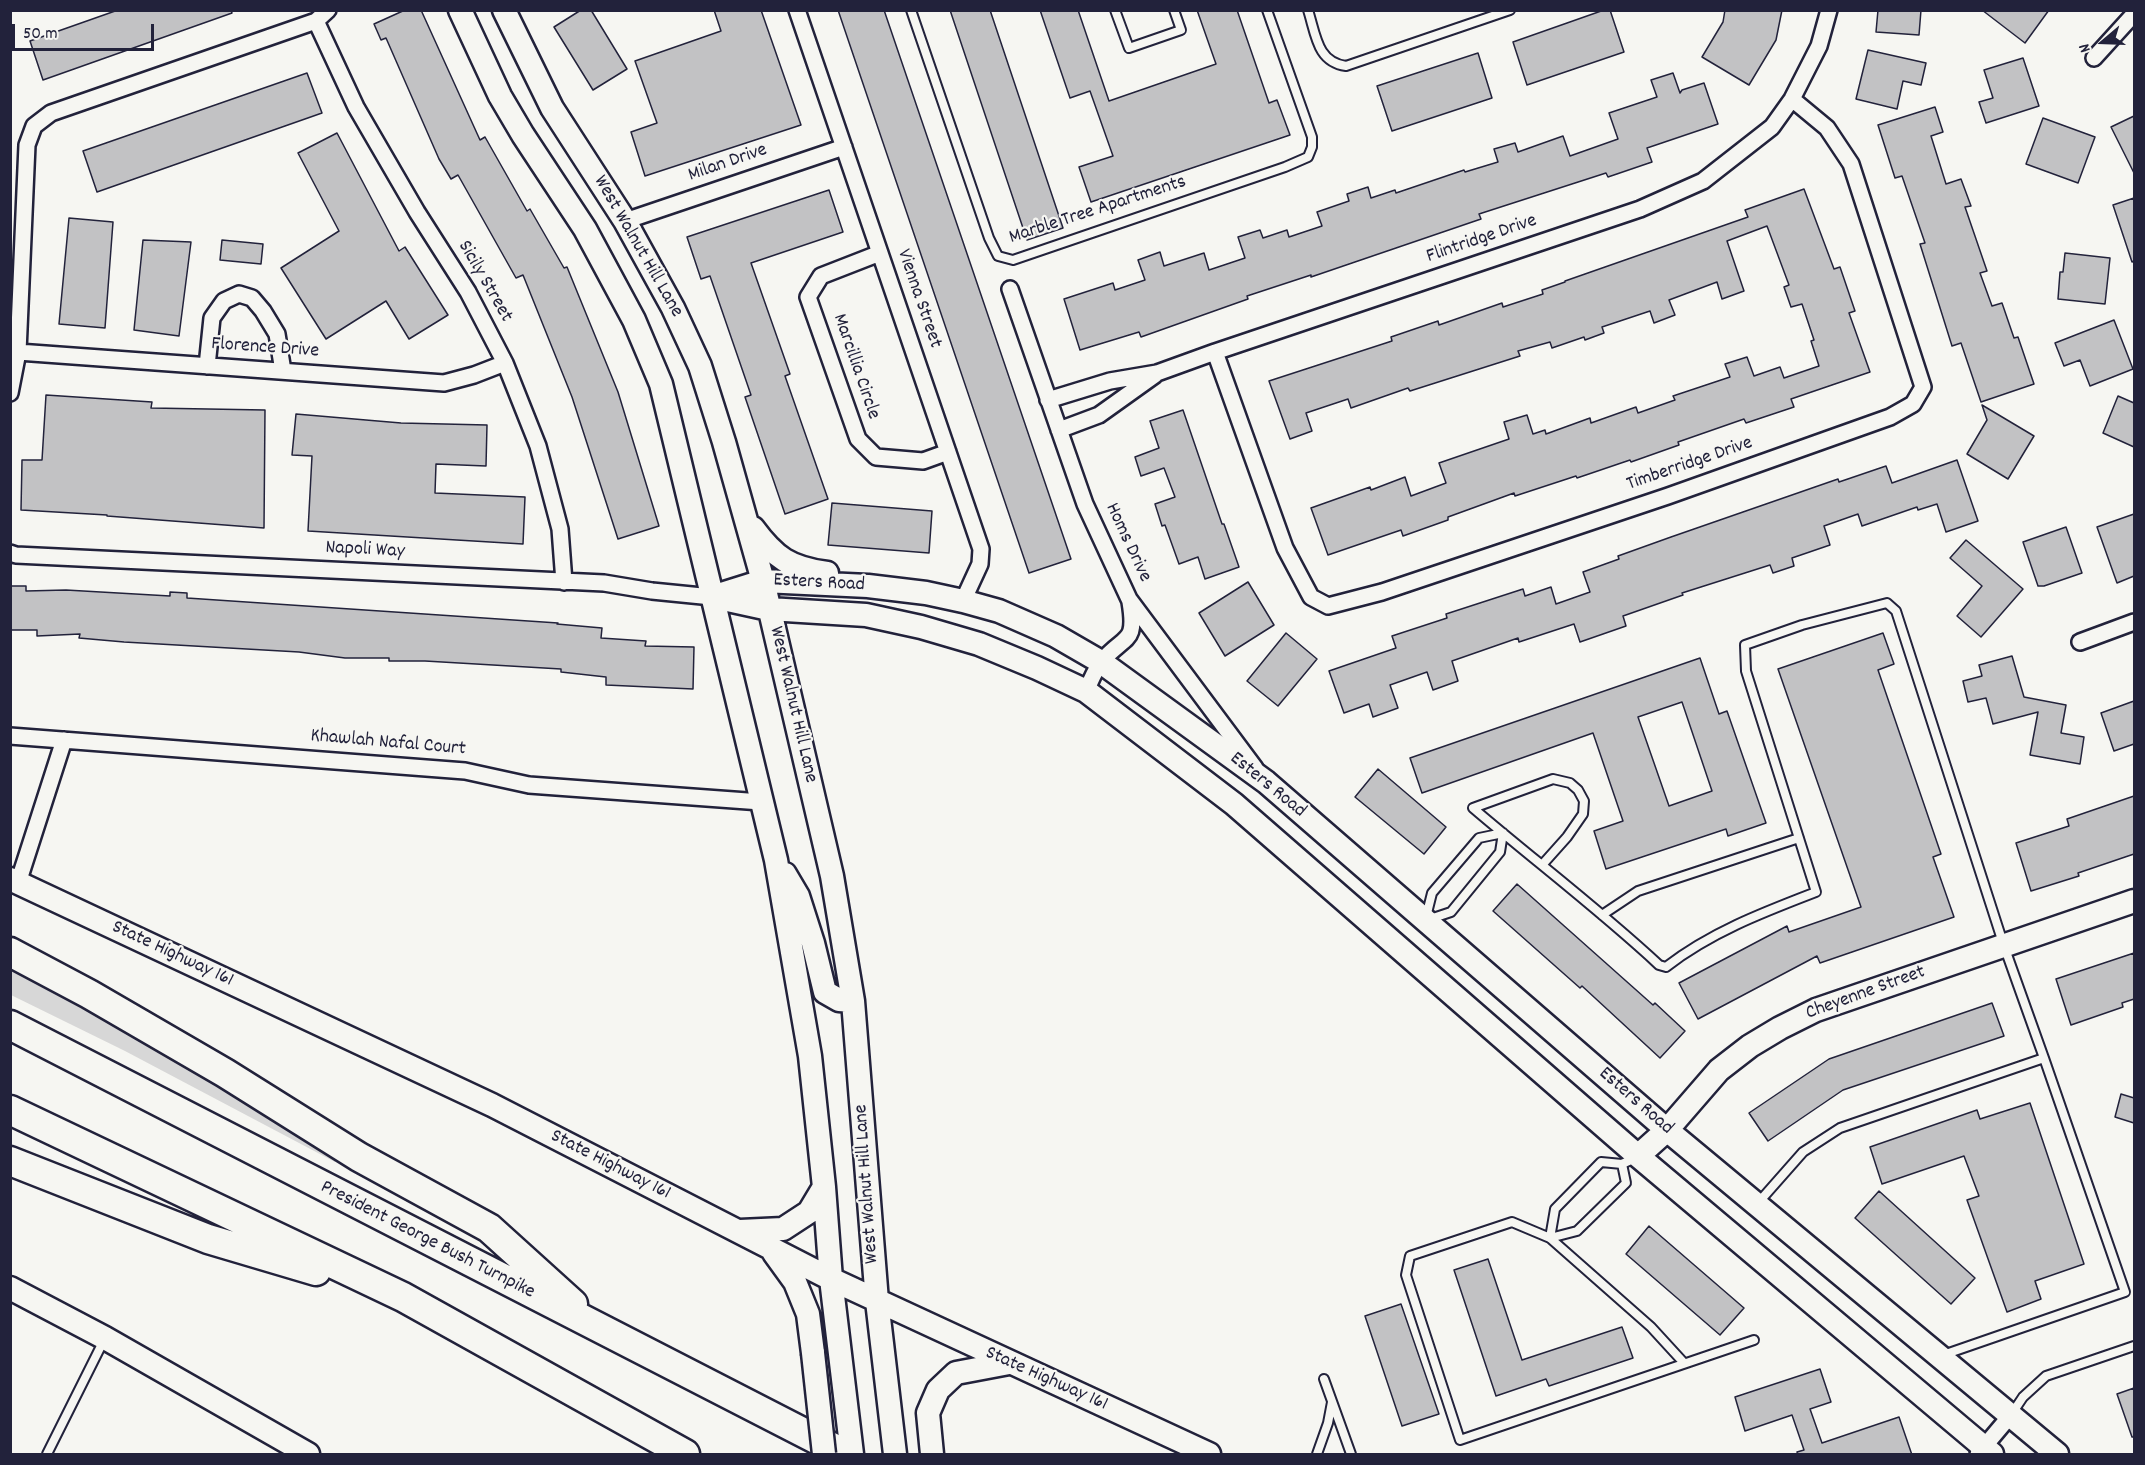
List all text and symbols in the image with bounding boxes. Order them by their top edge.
scale bar [15,12,158,50]
north arrow [2073,12,2133,72]
text: 50 m [23,22,58,47]
text: N [2073,41,2098,56]
street label: Milan Drive [685,139,771,189]
street label: Marble Tree Apartments [1006,171,1190,251]
street label: West Walnut Hill Lane [587,172,687,322]
street label: Flintridge Drive [1424,210,1540,270]
street label: Sicily Street [451,237,517,327]
street label: Vienna Street [890,246,946,352]
street label: Marcillia Circle [826,311,884,423]
street label: Florence Drive [210,333,320,365]
street label: Timberridge Drive [1624,432,1756,498]
street label: Homs Drive [1098,500,1156,586]
street label: Napoli Way [325,537,405,565]
street label: Esters Road [773,570,865,598]
street label: West Walnut Hill Lane [762,624,822,786]
street label: Khawlah Nafal Court [309,725,467,763]
street label: Esters Road [1224,748,1310,824]
street label: State Highway 161 [107,916,237,994]
street label: Cheyenne Street [1803,961,1929,1027]
street label: Esters Road [1593,1063,1677,1141]
street label: West Walnut Hill Lane [850,1104,886,1264]
street label: State Highway 161 [546,1125,674,1207]
street label: President George Bush Turnpike [316,1176,538,1306]
street label: State Highway 161 [981,1342,1111,1418]

